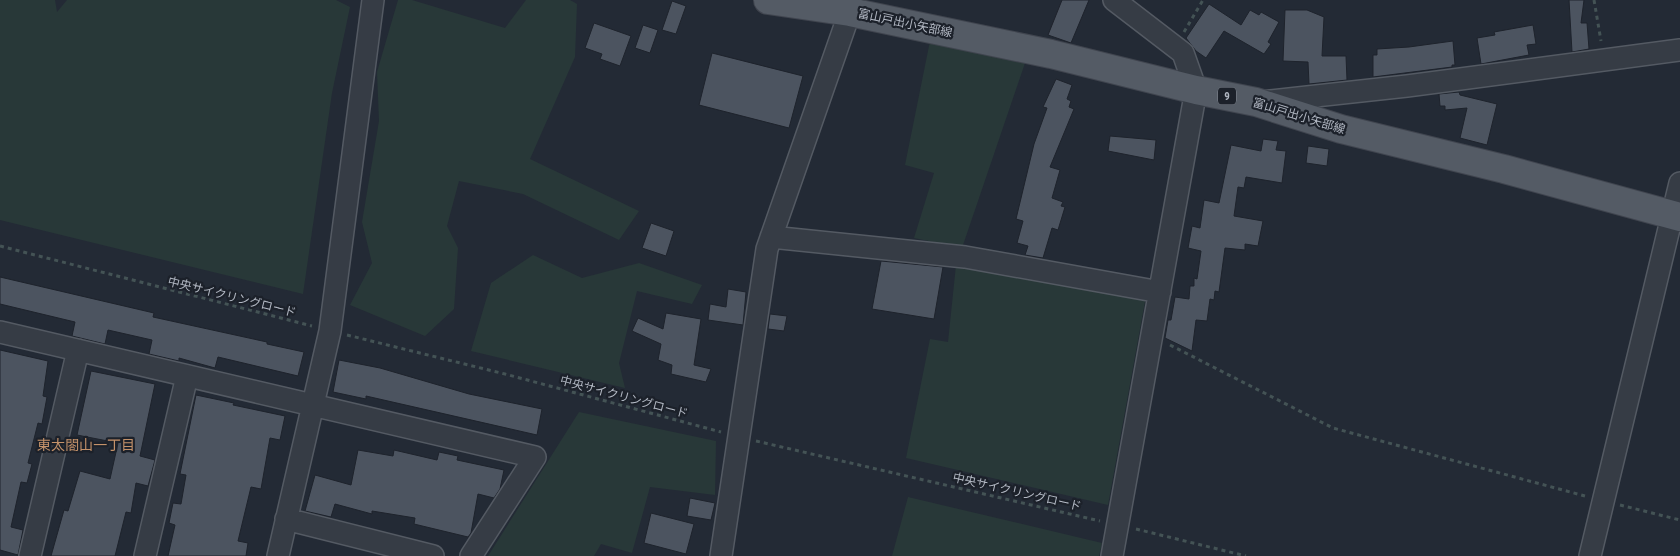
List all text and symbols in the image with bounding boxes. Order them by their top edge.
street label: 富山戸出小矢部線 [857,6,953,40]
road number: 9 [1218,88,1236,104]
street label: 富山戸出小矢部線 [1251,95,1347,137]
street label: 中央サイクリングロード [166,274,298,320]
street label: 中央サイクリングロード [559,373,689,421]
district label: 東太閤山一丁目 [37,437,135,453]
street label: 中央サイクリングロード [951,470,1083,514]

